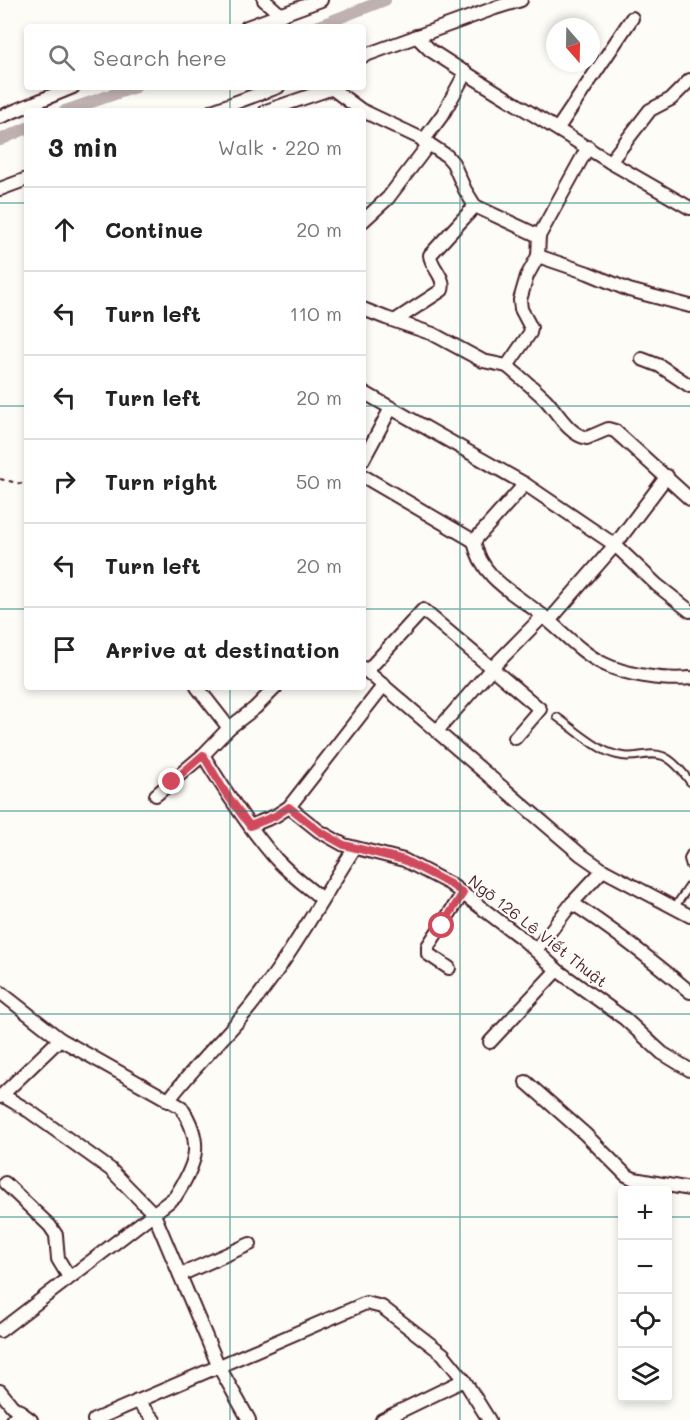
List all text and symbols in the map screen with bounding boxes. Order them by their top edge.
north arrow [546,18,600,72]
search box [24,24,366,90]
icon: search [45,41,78,74]
text: Search here [93,43,227,72]
text: 3 min [48,130,117,164]
text: Walk · 220 m [218,134,342,160]
icon: ahead [48,213,81,246]
text: Continue [105,215,203,244]
text: 20 m [296,216,342,242]
icon: left [48,297,81,330]
text: Turn left [105,299,201,328]
text: 110 m [289,300,342,326]
icon: left [48,381,81,414]
text: Turn left [105,383,201,412]
text: 20 m [296,384,342,410]
icon: right [48,465,81,498]
text: Turn right [105,467,217,496]
text: 50 m [296,468,342,494]
icon: left [48,549,81,582]
text: Turn left [105,551,201,580]
text: 20 m [296,552,342,578]
icon: arrive [48,633,81,666]
text: Arrive at destination [105,635,340,664]
route end [158,768,184,794]
street label: Ngõ 126 Lê Viết Thuật [464,870,612,991]
route start [428,912,454,938]
map controls [618,1186,672,1402]
button: + [618,1186,672,1240]
button: − [618,1240,672,1294]
button: locate [618,1294,672,1348]
button: layers [618,1348,672,1402]

